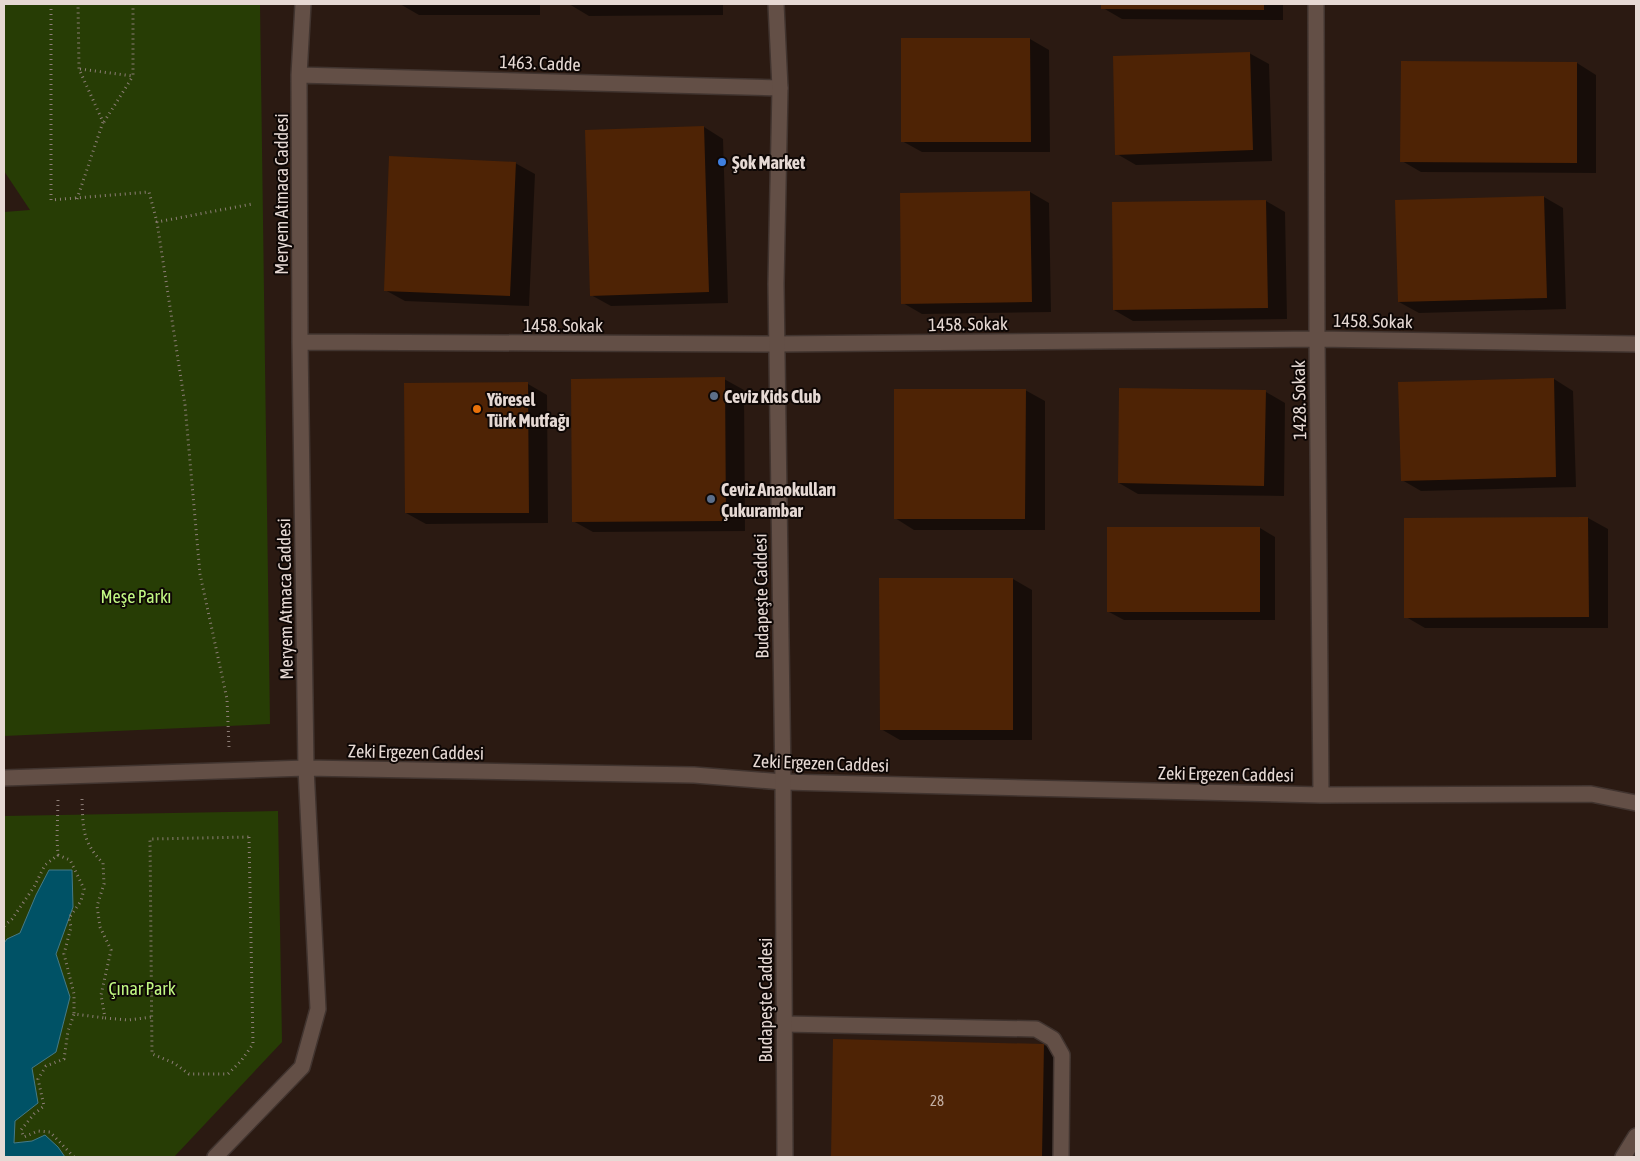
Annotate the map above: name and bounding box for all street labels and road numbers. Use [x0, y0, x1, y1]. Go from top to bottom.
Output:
street label: 1463. Cadde [499, 51, 581, 75]
street label: Meryem Atmaca Caddesi [271, 113, 292, 275]
street label: 1458. Sokak [1333, 310, 1413, 332]
street label: 1458. Sokak [928, 313, 1008, 335]
street label: 1458. Sokak [523, 315, 603, 336]
street label: 1428. Sokak [1288, 360, 1310, 440]
street label: Meryem Atmaca Caddesi [273, 518, 297, 680]
street label: Budapeşte Caddesi [749, 533, 773, 659]
street label: Zeki Ergezen Caddesi [348, 740, 484, 764]
street label: Zeki Ergezen Caddesi [753, 750, 889, 776]
street label: Zeki Ergezen Caddesi [1158, 762, 1294, 786]
street label: Budapeşte Caddesi [755, 937, 776, 1063]

